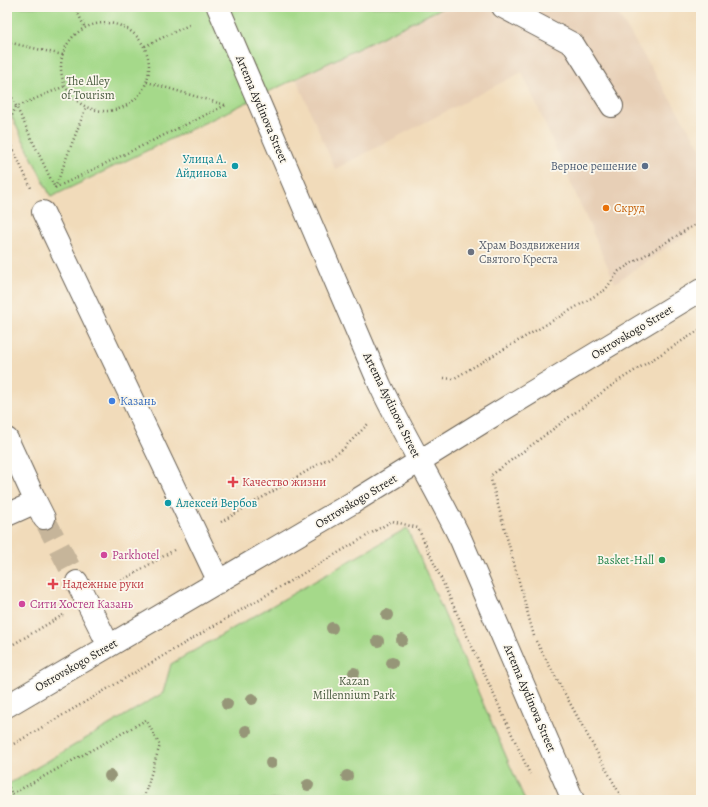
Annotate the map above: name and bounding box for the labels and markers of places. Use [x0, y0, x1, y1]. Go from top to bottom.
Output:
place label: Улица А. Айдинова [175, 151, 227, 181]
place label: Верное решение [551, 158, 637, 174]
marker: Улица А. Айдинова [230, 161, 240, 171]
marker: Верное решение [640, 161, 650, 171]
place label: Скруд [614, 200, 645, 216]
marker: Скруд [601, 203, 611, 213]
place label: Храм Воздвижения Святого Креста [479, 237, 580, 267]
marker: Храм Воздвижения Святого Креста [466, 247, 476, 257]
place label: Казань [120, 393, 157, 409]
marker: Казань [107, 396, 117, 406]
place label: Качество жизни [242, 474, 326, 490]
marker: Качество жизни [227, 476, 239, 488]
place label: Алексей Вербов [175, 495, 258, 511]
marker: Алексей Вербов [163, 498, 173, 508]
place label: Parkhotel [112, 547, 159, 563]
marker: Parkhotel [99, 550, 109, 560]
place label: Basket-Hall [597, 552, 654, 568]
marker: Basket-Hall [657, 555, 667, 565]
place label: Надежные руки [62, 576, 144, 592]
marker: Надежные руки [47, 578, 59, 590]
place label: Сити Хостел Казань [30, 596, 134, 612]
marker: Сити Хостел Казань [17, 599, 27, 609]

